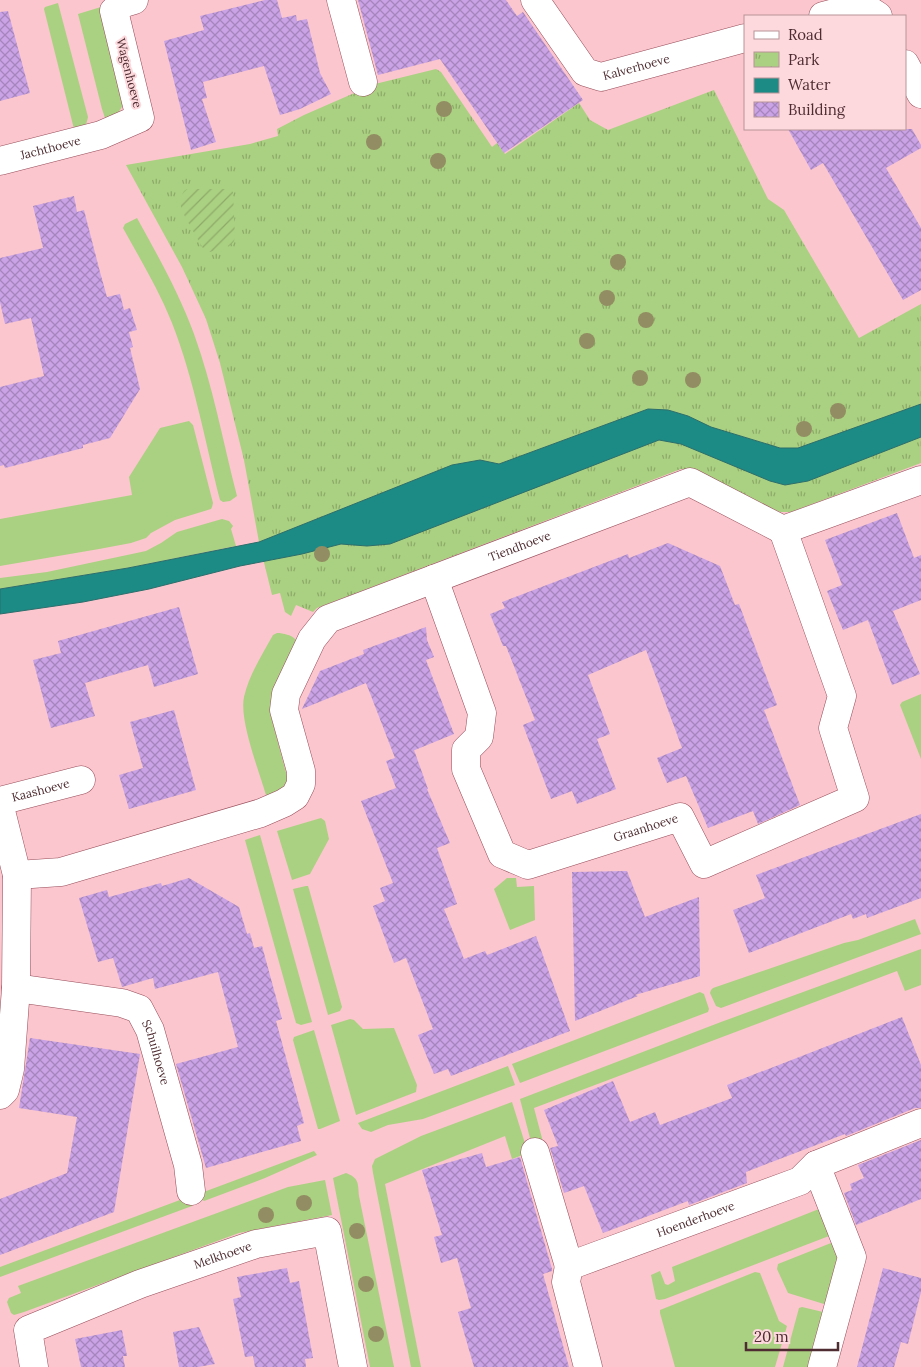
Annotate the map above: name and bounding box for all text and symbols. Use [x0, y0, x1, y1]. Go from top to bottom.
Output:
legend [744, 15, 906, 130]
text: Road [788, 25, 823, 44]
street label: Wagenhoeve [114, 37, 145, 110]
text: Park [788, 50, 819, 69]
street label: Kalverhoeve [601, 51, 672, 83]
text: Water [788, 75, 831, 94]
text: Building [788, 100, 846, 119]
street label: Jachthoeve [17, 132, 83, 163]
street label: Tiendhoeve [486, 527, 553, 565]
street label: Kaashoeve [10, 775, 72, 805]
street label: Graanhoeve [611, 810, 680, 845]
street label: Schuilhoeve [139, 1017, 173, 1087]
street label: Hoenderhoeve [654, 1198, 737, 1240]
street label: Melkhoeve [192, 1238, 254, 1272]
scale bar [746, 1320, 838, 1352]
text: 20 m [754, 1327, 789, 1346]

